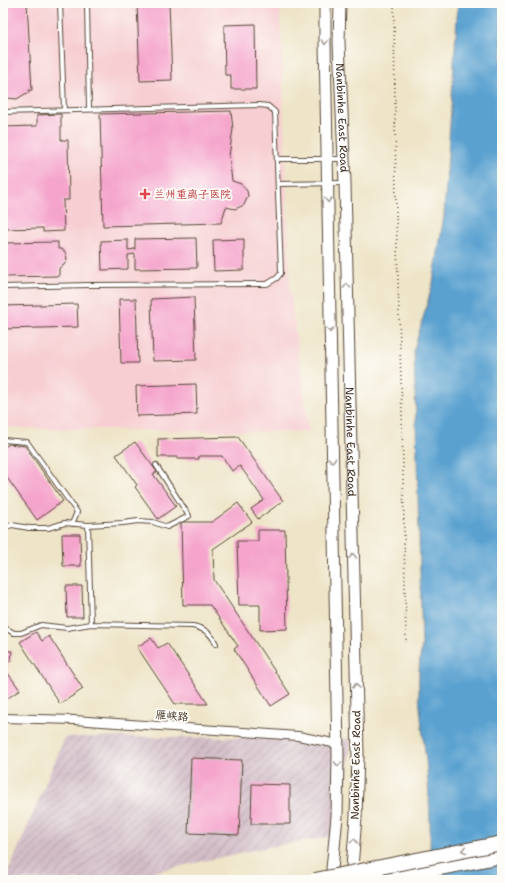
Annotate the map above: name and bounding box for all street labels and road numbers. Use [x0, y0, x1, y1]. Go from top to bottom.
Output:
street label: Nanbinhe East Road [332, 63, 352, 173]
street label: Nanbinhe East Road [342, 387, 360, 497]
street label: 雁峡路 [155, 707, 189, 725]
street label: Nanbinhe East Road [348, 710, 364, 820]

